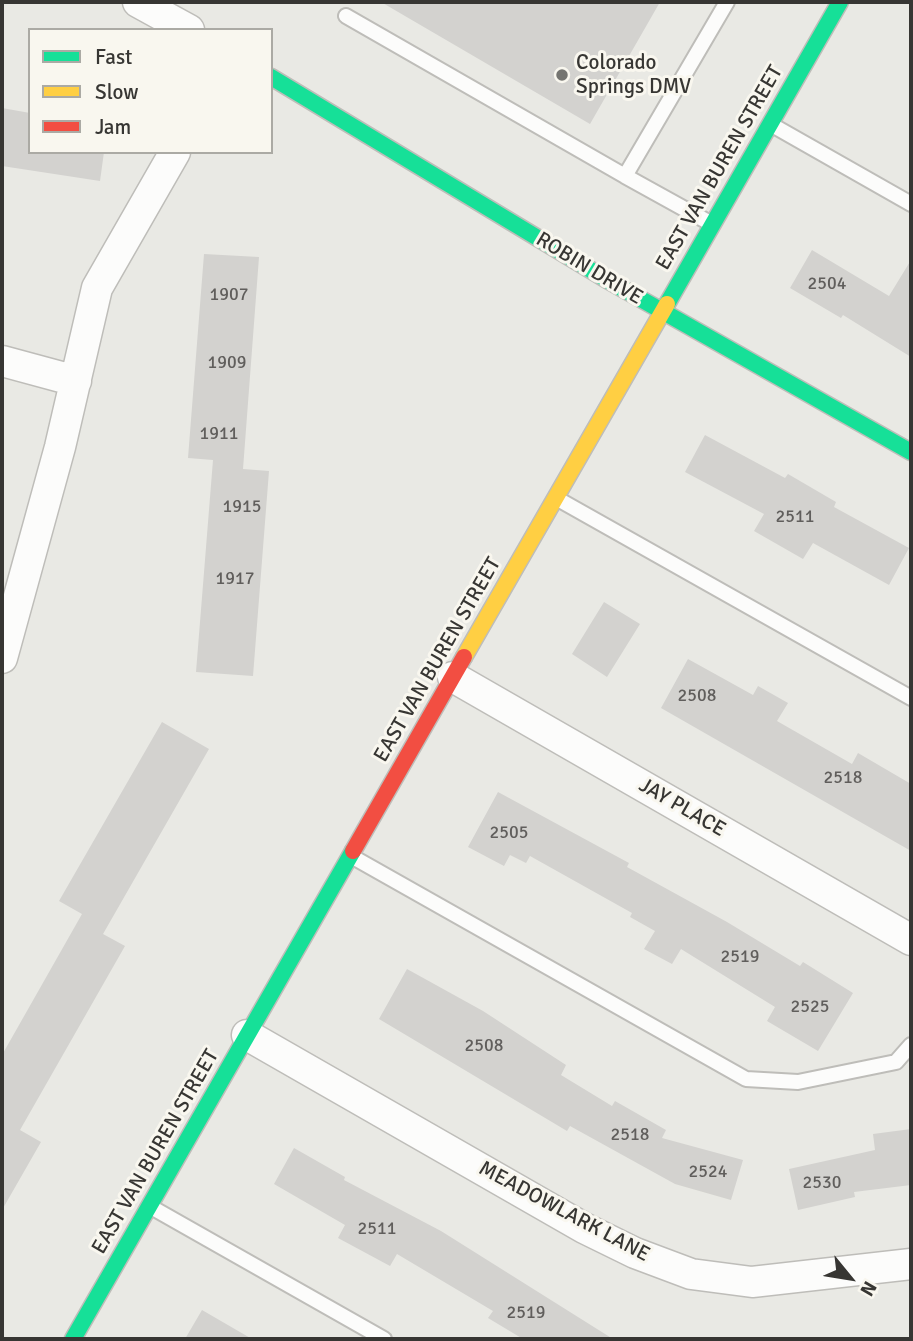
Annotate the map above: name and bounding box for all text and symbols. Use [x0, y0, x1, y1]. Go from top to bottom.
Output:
legend [28, 28, 273, 154]
text: Fast [95, 44, 132, 70]
place label: Colorado Springs DMV [576, 50, 691, 100]
street label: EAST VAN BUREN STREET [651, 61, 789, 275]
marker: Colorado Springs DMV [554, 67, 570, 83]
text: Slow [95, 79, 139, 105]
text: Jam [95, 114, 131, 140]
street label: ROBIN DRIVE [531, 227, 647, 311]
house number: 2504 [808, 273, 846, 295]
house number: 1907 [210, 284, 248, 306]
house number: 1909 [208, 352, 246, 374]
house number: 1911 [200, 423, 238, 445]
house number: 1915 [223, 496, 261, 518]
house number: 2511 [776, 506, 814, 528]
street label: EAST VAN BUREN STREET [369, 553, 507, 767]
house number: 1917 [216, 568, 254, 590]
house number: 2508 [678, 685, 716, 707]
house number: 2518 [824, 767, 862, 789]
street label: JAY PLACE [634, 773, 730, 843]
house number: 2505 [490, 822, 528, 844]
house number: 2519 [721, 946, 759, 968]
house number: 2525 [791, 996, 829, 1018]
house number: 2508 [465, 1035, 503, 1057]
street label: EAST VAN BUREN STREET [87, 1045, 225, 1259]
house number: 2518 [611, 1124, 649, 1146]
street label: MEADOWLARK LANE [474, 1156, 654, 1268]
house number: 2524 [689, 1161, 727, 1183]
house number: 2530 [803, 1172, 841, 1194]
house number: 2511 [358, 1218, 396, 1240]
north arrow [815, 1243, 885, 1313]
text: N [854, 1277, 882, 1300]
house number: 2519 [507, 1302, 545, 1324]

